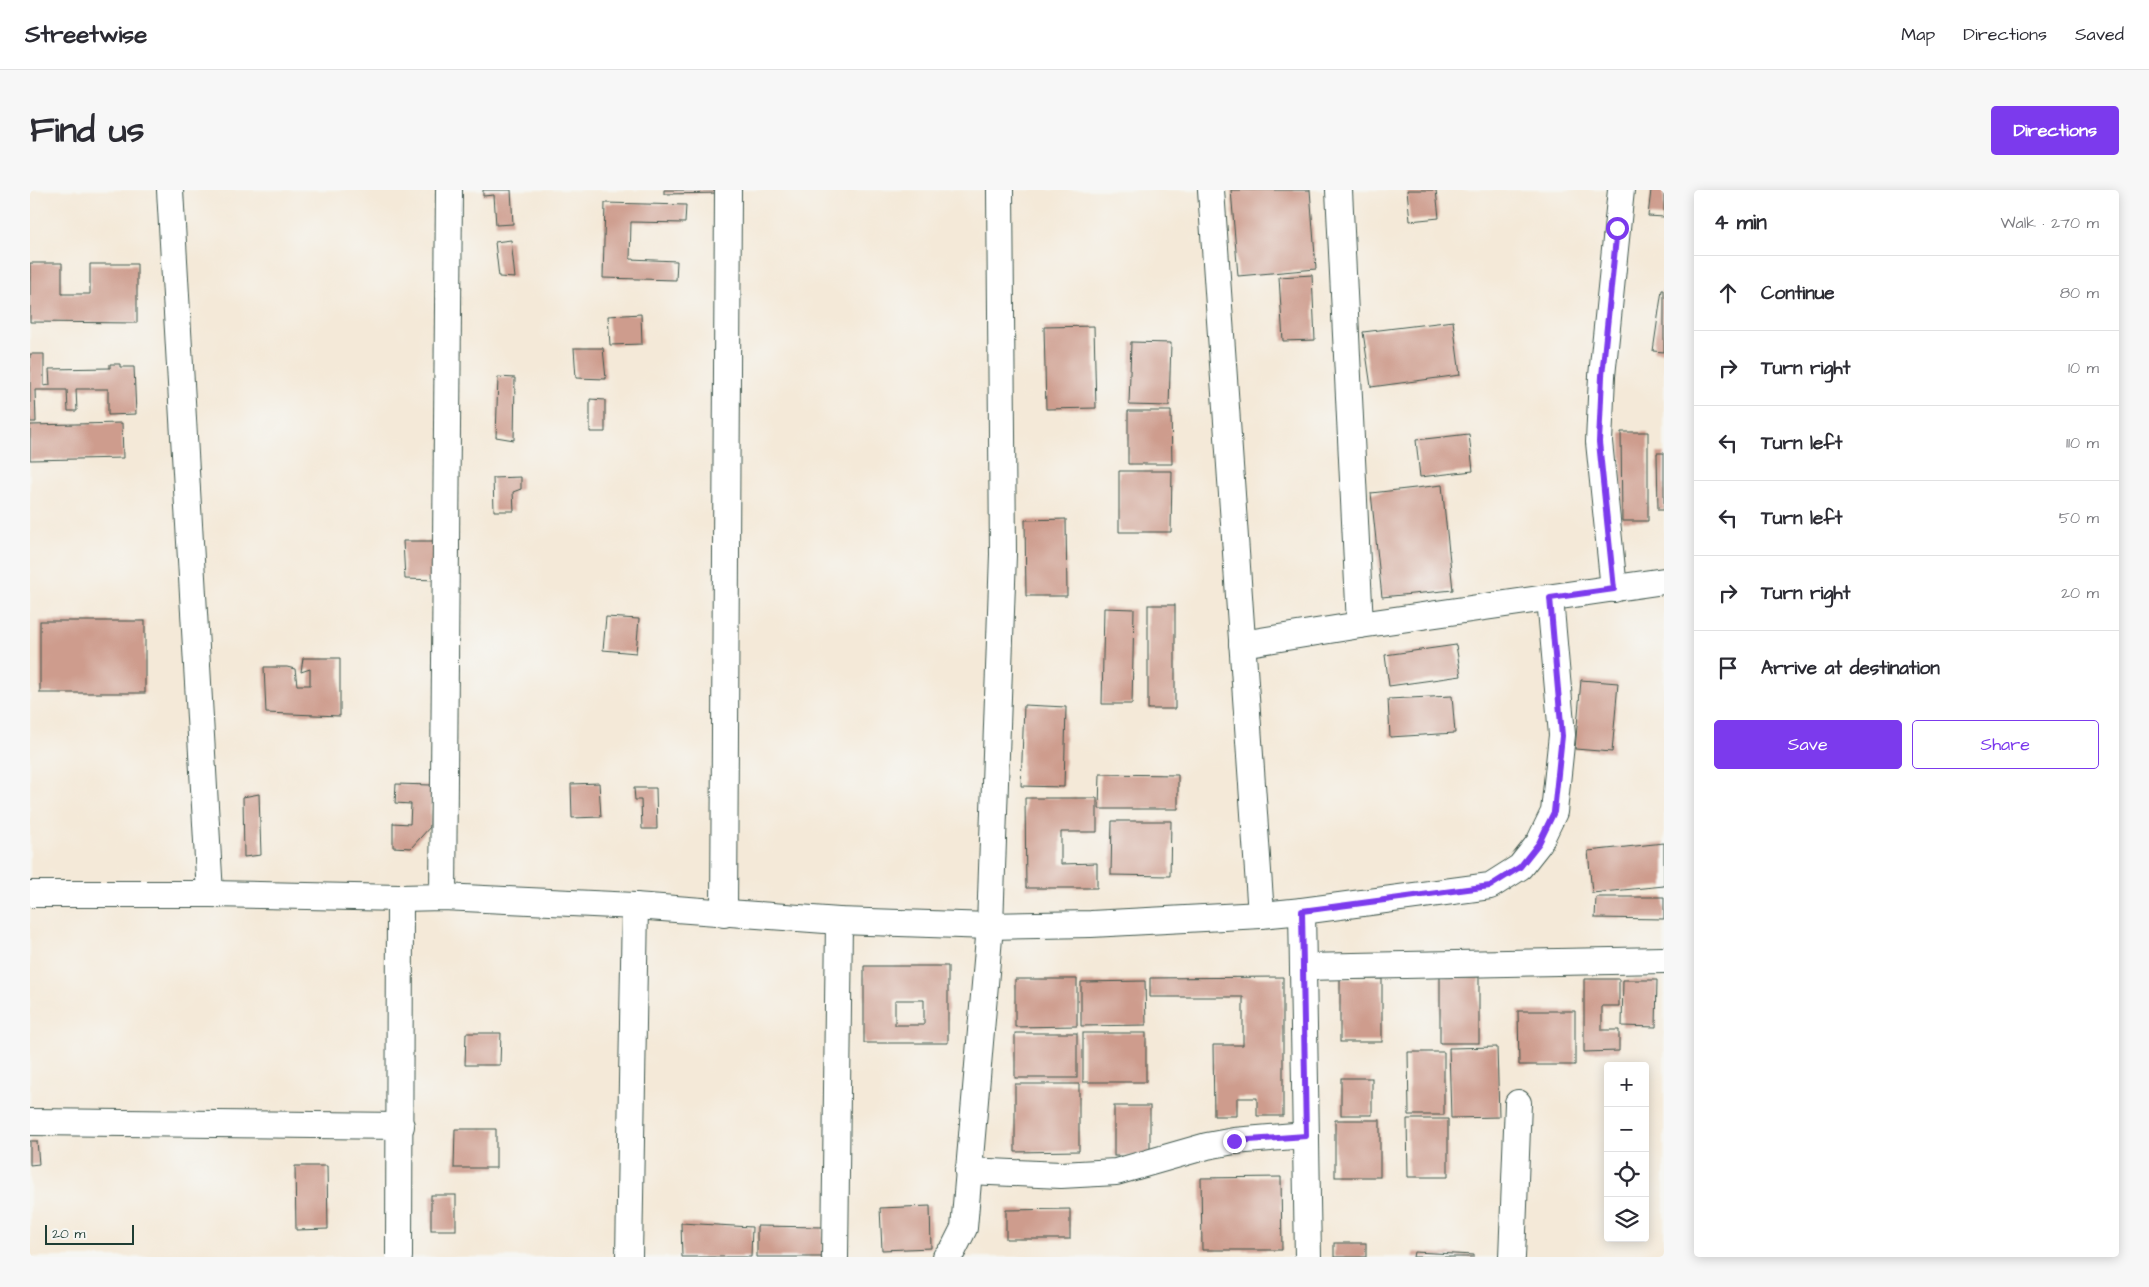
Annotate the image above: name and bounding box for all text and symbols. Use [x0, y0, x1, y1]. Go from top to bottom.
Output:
text: Streetwise [25, 18, 147, 52]
text: Map [1901, 22, 1935, 47]
text: Directions [1963, 22, 2047, 47]
text: Saved [2075, 22, 2124, 47]
text: Find us [30, 106, 144, 155]
button: Directions [1991, 106, 2119, 155]
text: 4 min [1714, 208, 1767, 237]
text: Walk · 270 m [2000, 212, 2099, 234]
route start [1606, 217, 1629, 240]
icon: ahead [1714, 279, 1742, 307]
text: Continue [1761, 280, 1835, 307]
text: 80 m [2060, 282, 2099, 304]
icon: right [1714, 354, 1742, 382]
text: Turn right [1761, 355, 1850, 382]
text: 10 m [2068, 357, 2099, 379]
icon: left [1714, 429, 1742, 457]
text: Turn left [1761, 430, 1842, 457]
text: 110 m [2066, 432, 2099, 454]
icon: left [1714, 504, 1742, 532]
text: Turn left [1761, 505, 1842, 532]
text: 50 m [2059, 507, 2099, 529]
icon: right [1714, 579, 1742, 607]
text: Turn right [1761, 580, 1850, 607]
text: 20 m [2061, 582, 2099, 604]
icon: arrive [1714, 654, 1742, 682]
text: Arrive at destination [1761, 655, 1940, 682]
button: Save [1714, 720, 1902, 769]
button: Share [1912, 720, 2099, 769]
map controls [1604, 1062, 1649, 1242]
button: + [1604, 1062, 1649, 1107]
button: − [1604, 1107, 1649, 1152]
route end [1223, 1130, 1246, 1153]
button: locate [1604, 1152, 1649, 1197]
button: layers [1604, 1197, 1649, 1242]
scale bar [45, 1222, 134, 1245]
text: 20 m [52, 1224, 85, 1244]

